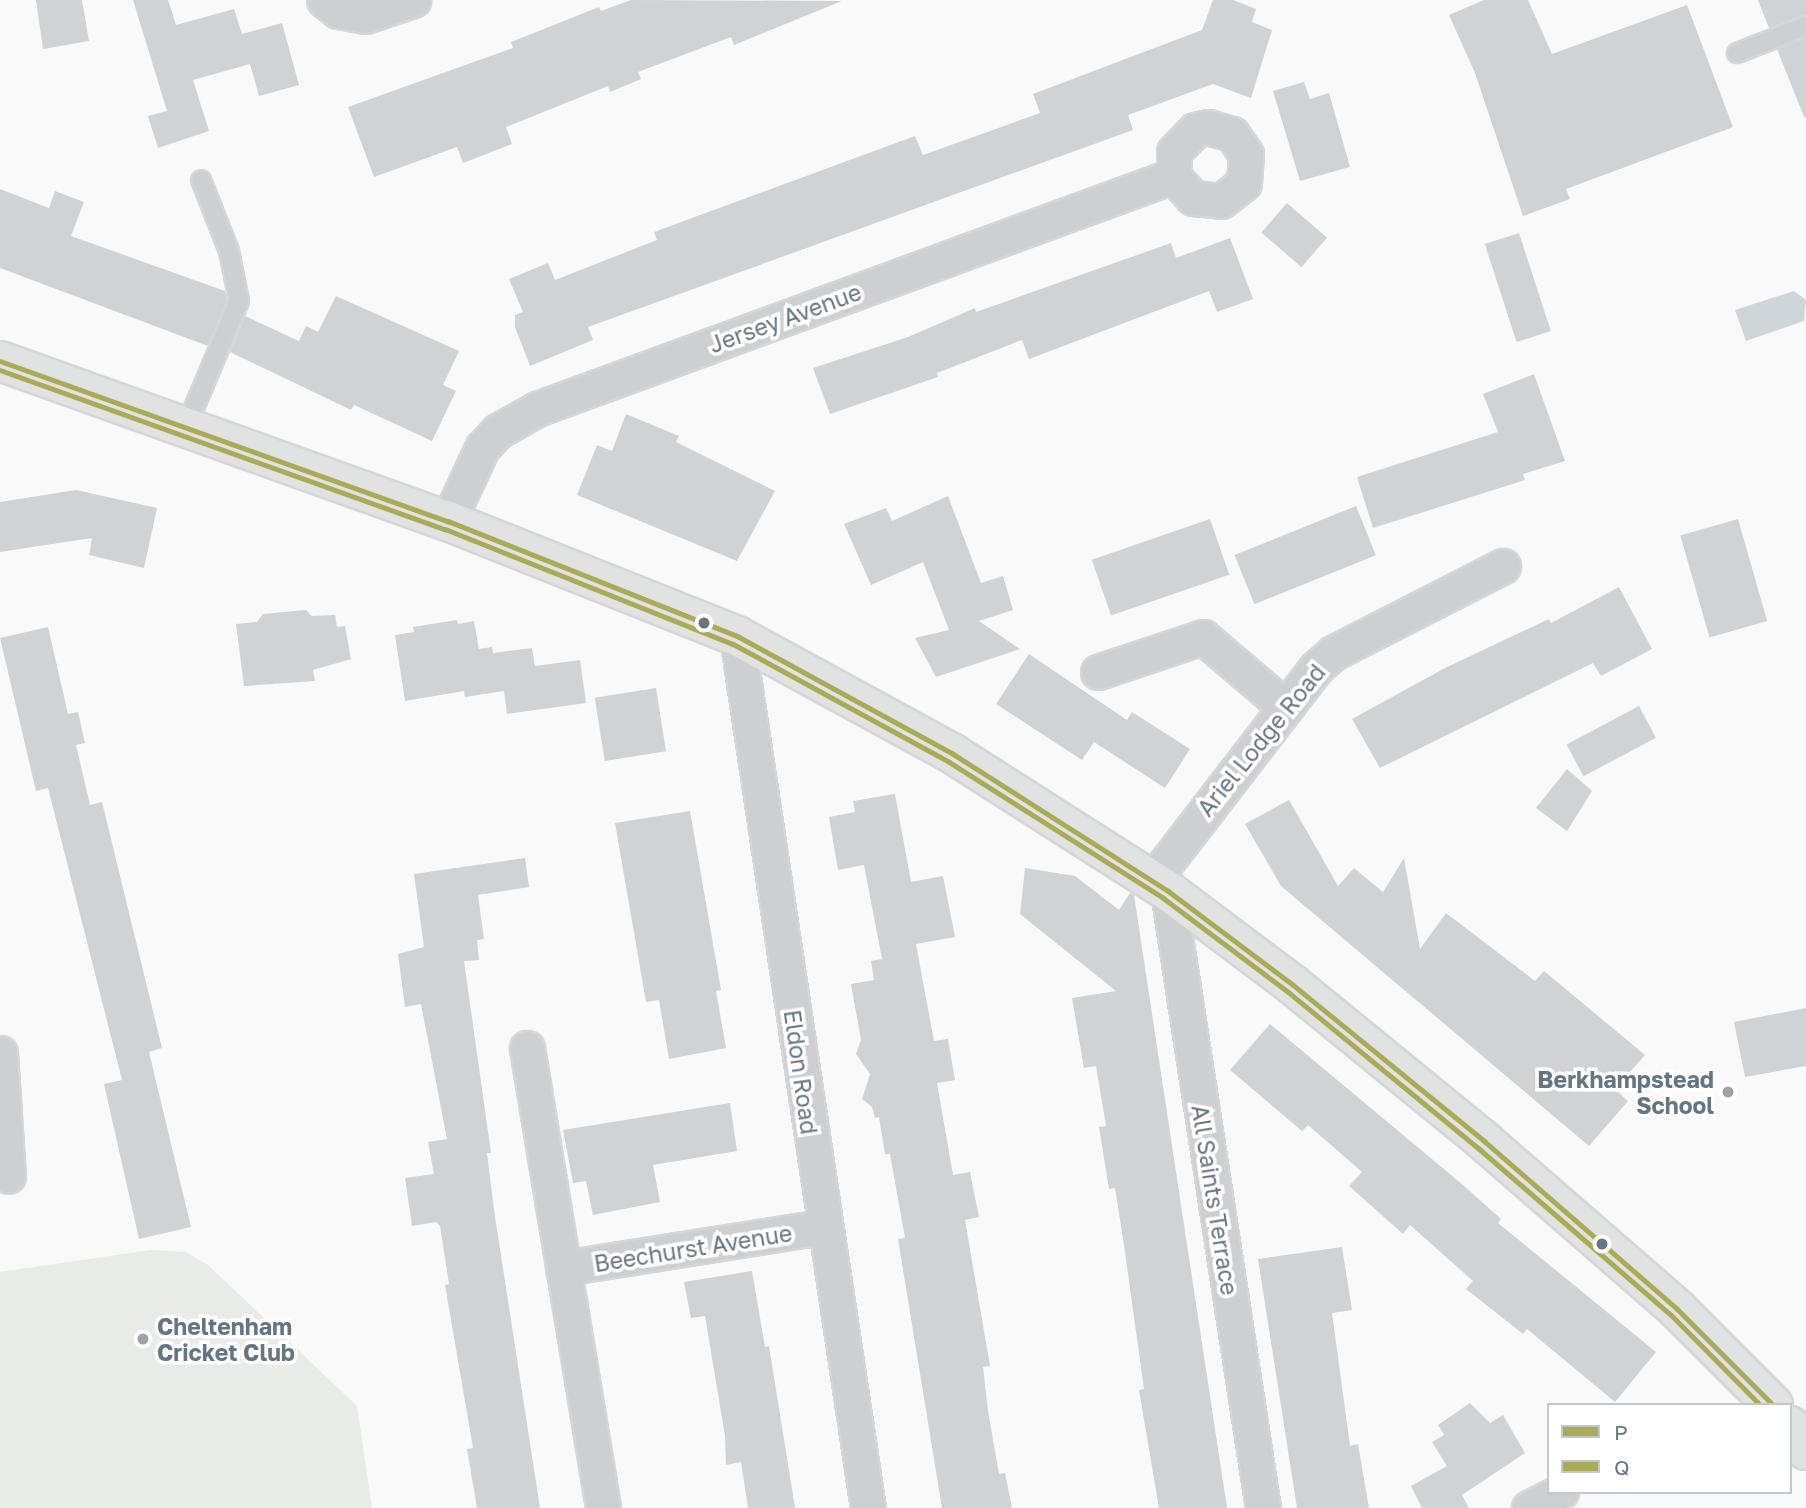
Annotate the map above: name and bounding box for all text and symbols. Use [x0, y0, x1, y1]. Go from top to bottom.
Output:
street label: Jersey Avenue [705, 278, 865, 358]
unlabelled marker [697, 616, 711, 630]
street label: Ariel Lodge Road [1191, 658, 1331, 822]
street label: Eldon Road [779, 1008, 823, 1136]
place label: Berkhampstead School [1537, 1065, 1714, 1119]
marker: Berkhampstead School [1720, 1084, 1736, 1100]
street label: All Saints Terrace [1186, 1103, 1244, 1297]
street label: Beechurst Avenue [592, 1219, 794, 1277]
unlabelled marker [1595, 1237, 1609, 1251]
place label: Cheltenham Cricket Club [157, 1312, 295, 1366]
marker: Cheltenham Cricket Club [135, 1331, 151, 1347]
legend [1547, 1403, 1792, 1494]
text: P [1614, 1419, 1628, 1445]
text: Q [1614, 1454, 1630, 1480]

